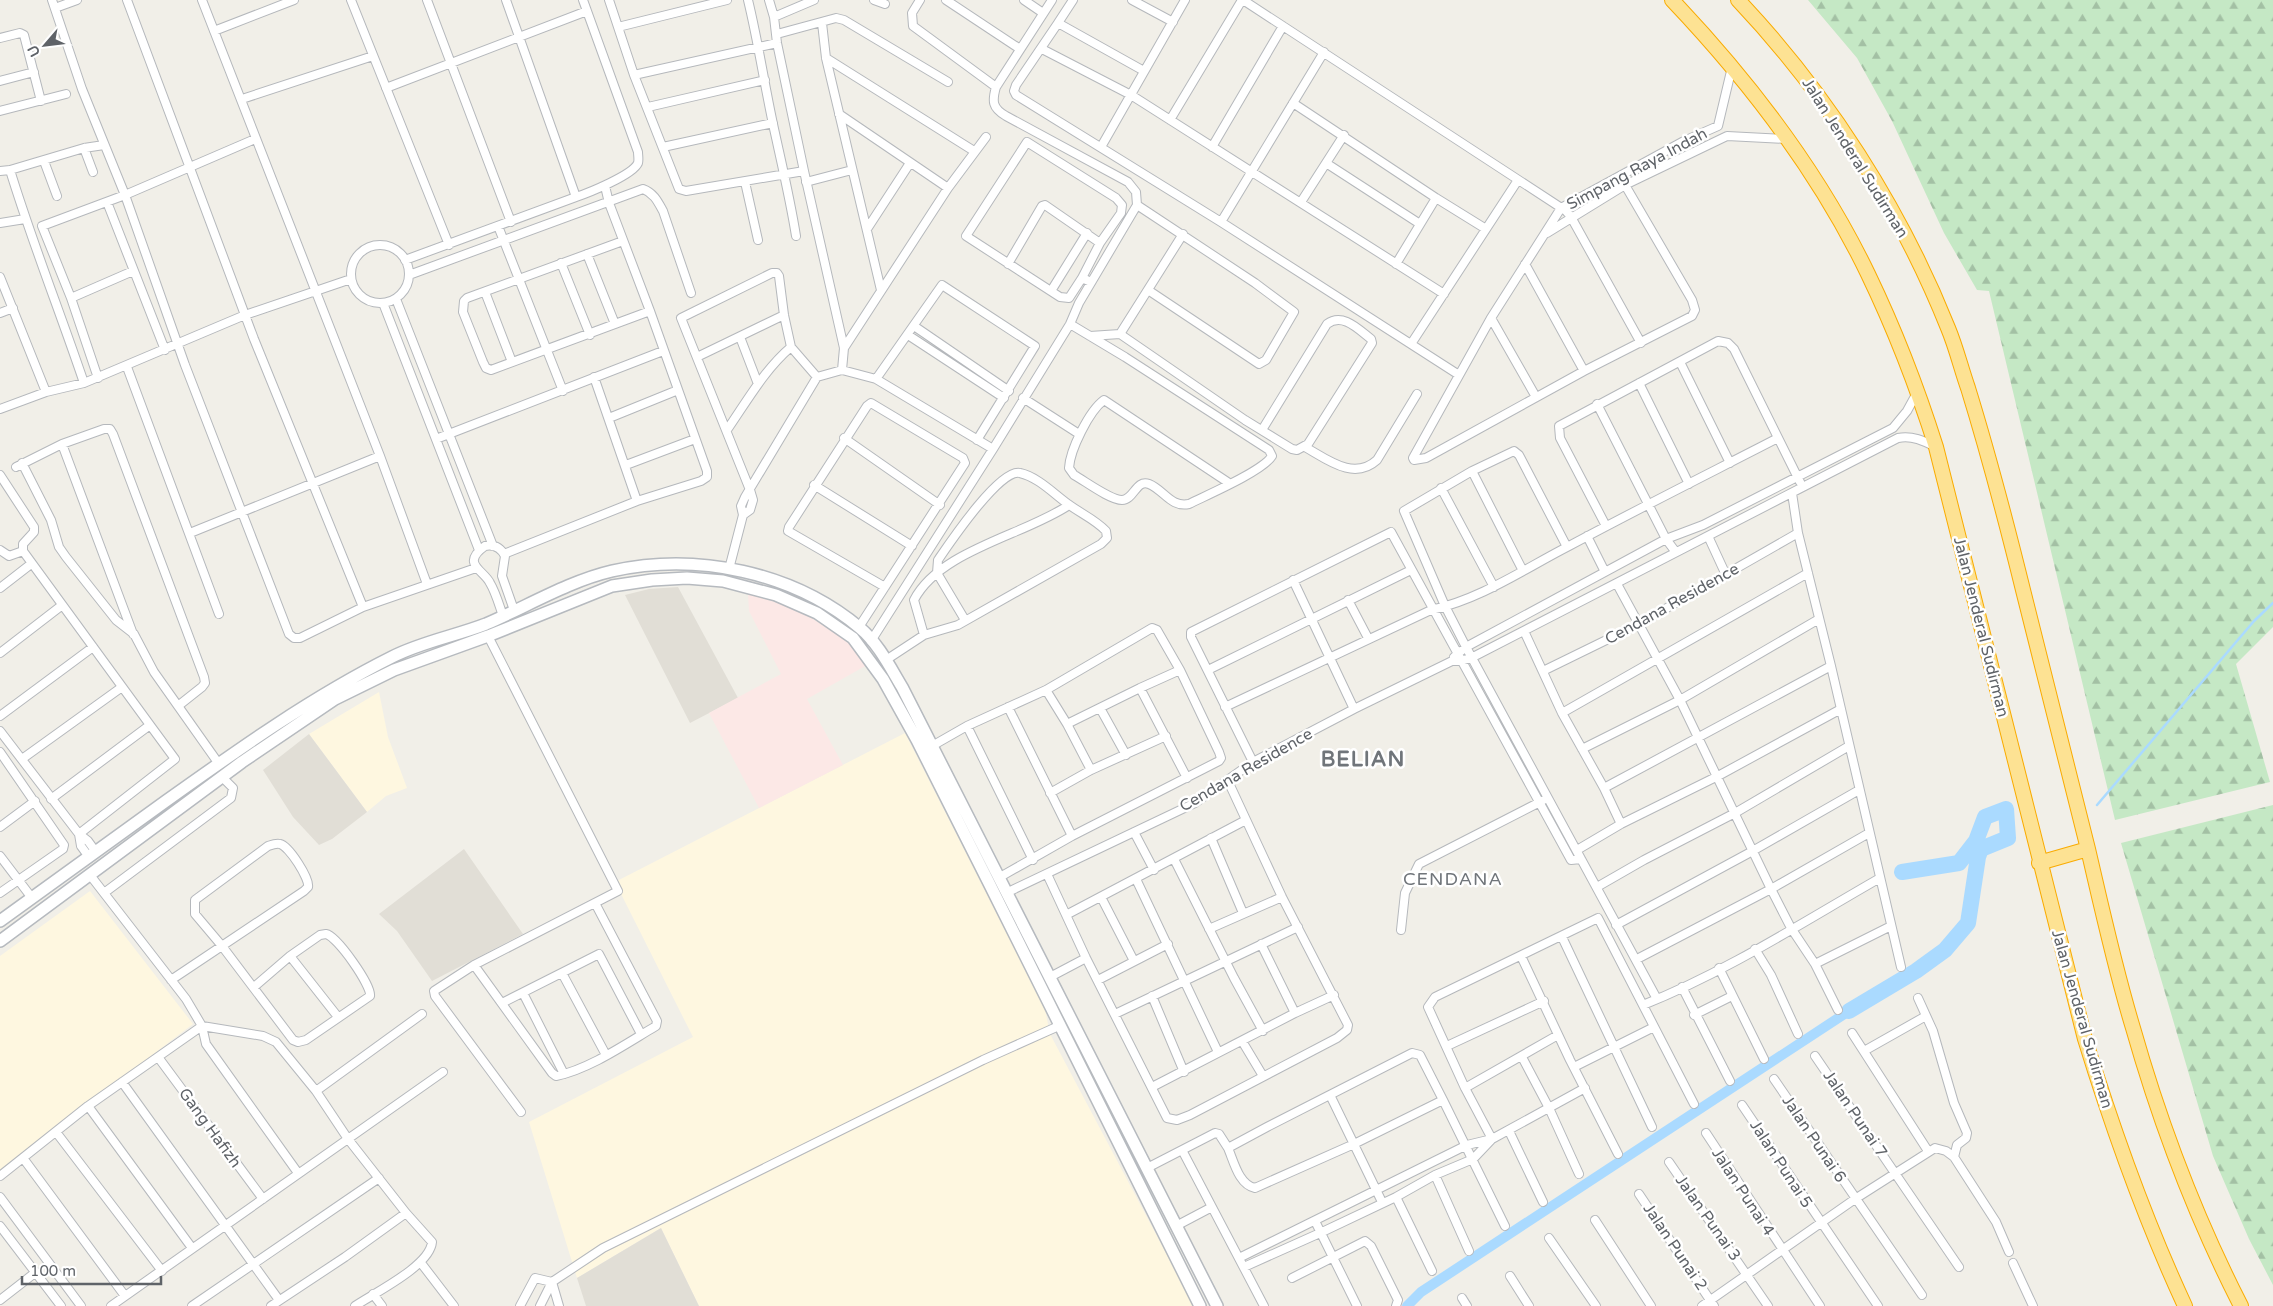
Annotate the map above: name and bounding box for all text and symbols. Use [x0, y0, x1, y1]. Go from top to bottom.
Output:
north arrow [20, 20, 70, 70]
text: U [24, 42, 44, 60]
street label: Jalan Jenderal Sudirman [1797, 74, 1913, 242]
street label: Simpang Raya Indah [1563, 123, 1711, 215]
street label: Jalan Jenderal Sudirman [1949, 535, 2013, 719]
street label: Cendana Residence [1601, 559, 1743, 649]
street label: Cendana Residence [1176, 724, 1316, 816]
district label: BELIAN [1321, 747, 1405, 772]
district label: CENDANA [1403, 868, 1503, 890]
street label: Jalan Jenderal Sudirman [2047, 927, 2117, 1111]
street label: Jalan Punai 7 [1819, 1067, 1891, 1161]
street label: Gang Hafizh [174, 1084, 246, 1172]
street label: Jalan Punai 6 [1778, 1092, 1850, 1186]
street label: Jalan Punai 5 [1745, 1116, 1817, 1212]
street label: Jalan Punai 4 [1707, 1144, 1779, 1240]
street label: Jalan Punai 3 [1671, 1171, 1745, 1265]
street label: Jalan Punai 2 [1639, 1200, 1711, 1294]
scale bar [22, 1254, 161, 1286]
text: 100 m [30, 1262, 76, 1280]

